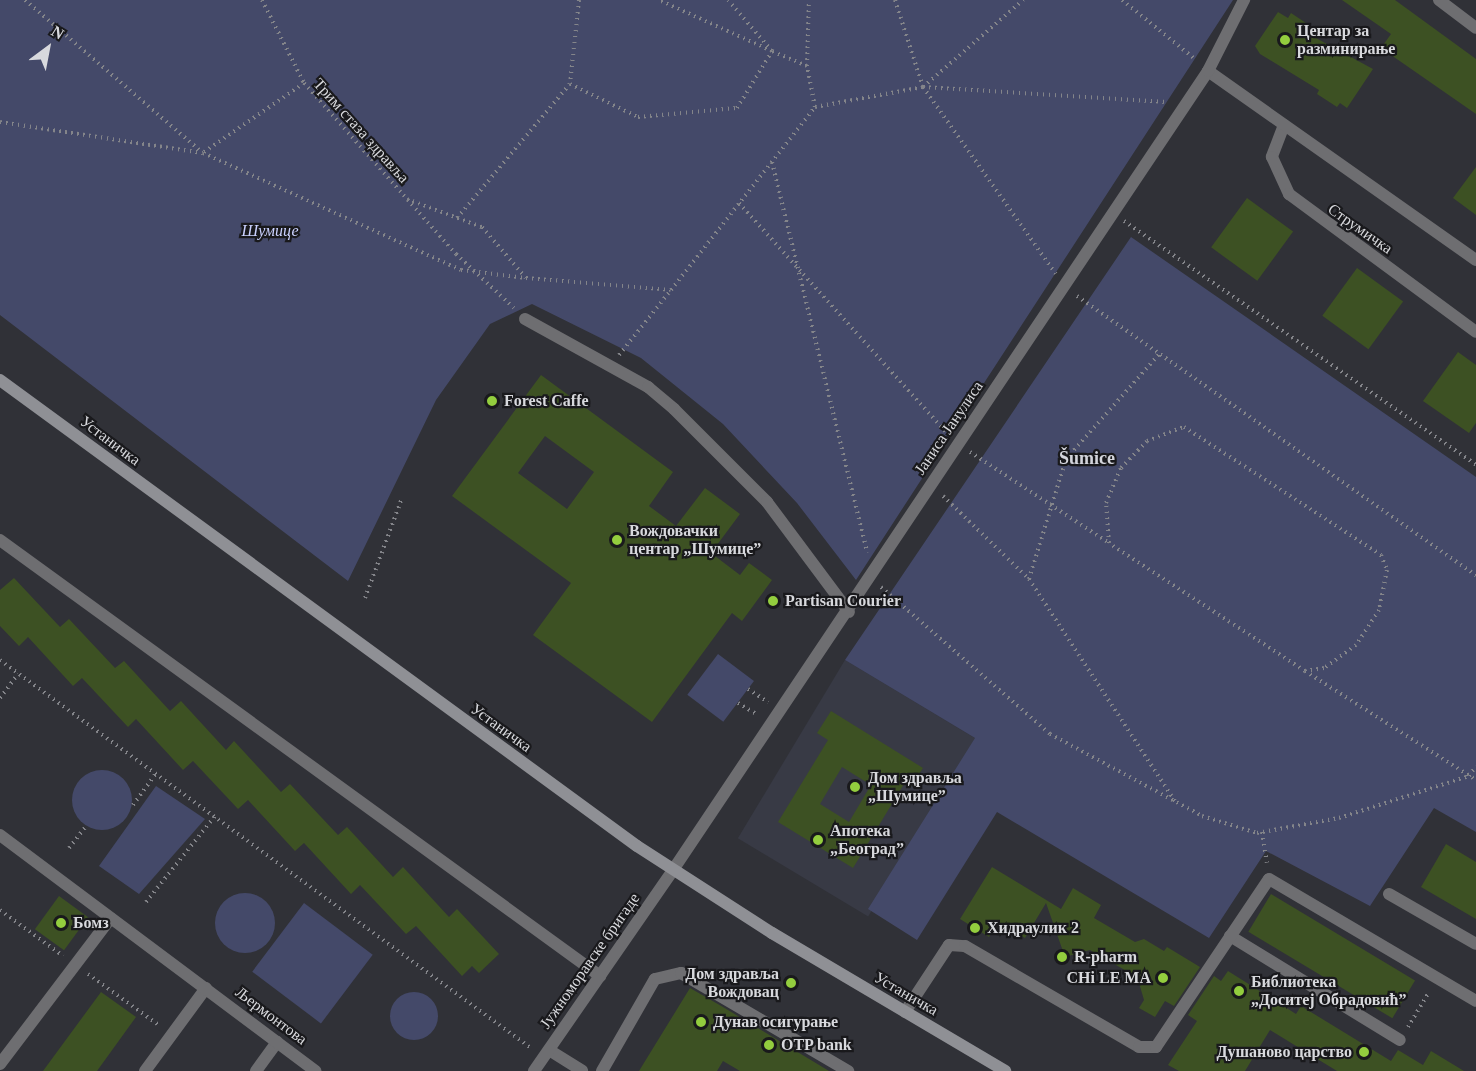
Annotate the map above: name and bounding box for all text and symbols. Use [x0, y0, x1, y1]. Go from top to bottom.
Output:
north arrow [18, 18, 78, 78]
place label: Центар за разминирање [1297, 21, 1395, 59]
text: N [48, 22, 67, 43]
marker: Центар за разминирање [1278, 33, 1292, 47]
street label: Трим стаза здравља [309, 75, 413, 187]
street label: Струмичка [1324, 200, 1396, 258]
park label: Шумице [241, 221, 299, 241]
street label: Јаниса Јанулиса [911, 377, 987, 479]
place label: Forest Caffe [504, 391, 589, 411]
marker: Forest Caffe [485, 394, 499, 408]
street label: Устаничка [76, 412, 144, 470]
district label: Šumice [1059, 447, 1115, 469]
place label: Вождовачки центар „Шумице” [629, 521, 761, 559]
marker: Вождовачки центар „Шумице” [610, 533, 624, 547]
place label: Partisan Courier [785, 591, 901, 611]
marker: Partisan Courier [766, 594, 780, 608]
street label: Устаничка [467, 699, 535, 757]
place label: Дом здравља „Шумице” [868, 768, 962, 806]
marker: Дом здравља „Шумице” [846, 778, 864, 796]
place label: Апотека „Београд” [830, 821, 904, 859]
marker: Апотека „Београд” [811, 833, 825, 847]
street label: Јужноморавске бригаде [536, 889, 644, 1033]
place label: Бомз [73, 913, 109, 933]
marker: Бомз [54, 916, 68, 930]
place label: Хидраулик 2 [987, 918, 1079, 938]
marker: Хидраулик 2 [968, 921, 982, 935]
place label: R-pharm [1074, 947, 1137, 967]
marker: R-pharm [1055, 950, 1069, 964]
place label: Дом здравља Вождовац [685, 964, 779, 1002]
street label: Устаничка [871, 968, 941, 1020]
place label: CHi LE MA [1067, 968, 1151, 988]
marker: CHi LE MA [1156, 971, 1170, 985]
place label: Библиотека „Доситеј Обрадовић” [1251, 972, 1406, 1010]
marker: Дом здравља Вождовац [784, 976, 798, 990]
street label: Љермонтова [231, 983, 311, 1049]
marker: Библиотека „Доситеј Обрадовић” [1232, 984, 1246, 998]
place label: Дунав осигурање [713, 1012, 838, 1032]
marker: Дунав осигурање [694, 1015, 708, 1029]
place label: OTP bank [781, 1035, 853, 1055]
marker: OTP bank [762, 1038, 776, 1052]
place label: Душаново царство [1217, 1042, 1352, 1062]
marker: Душаново царство [1357, 1045, 1371, 1059]

